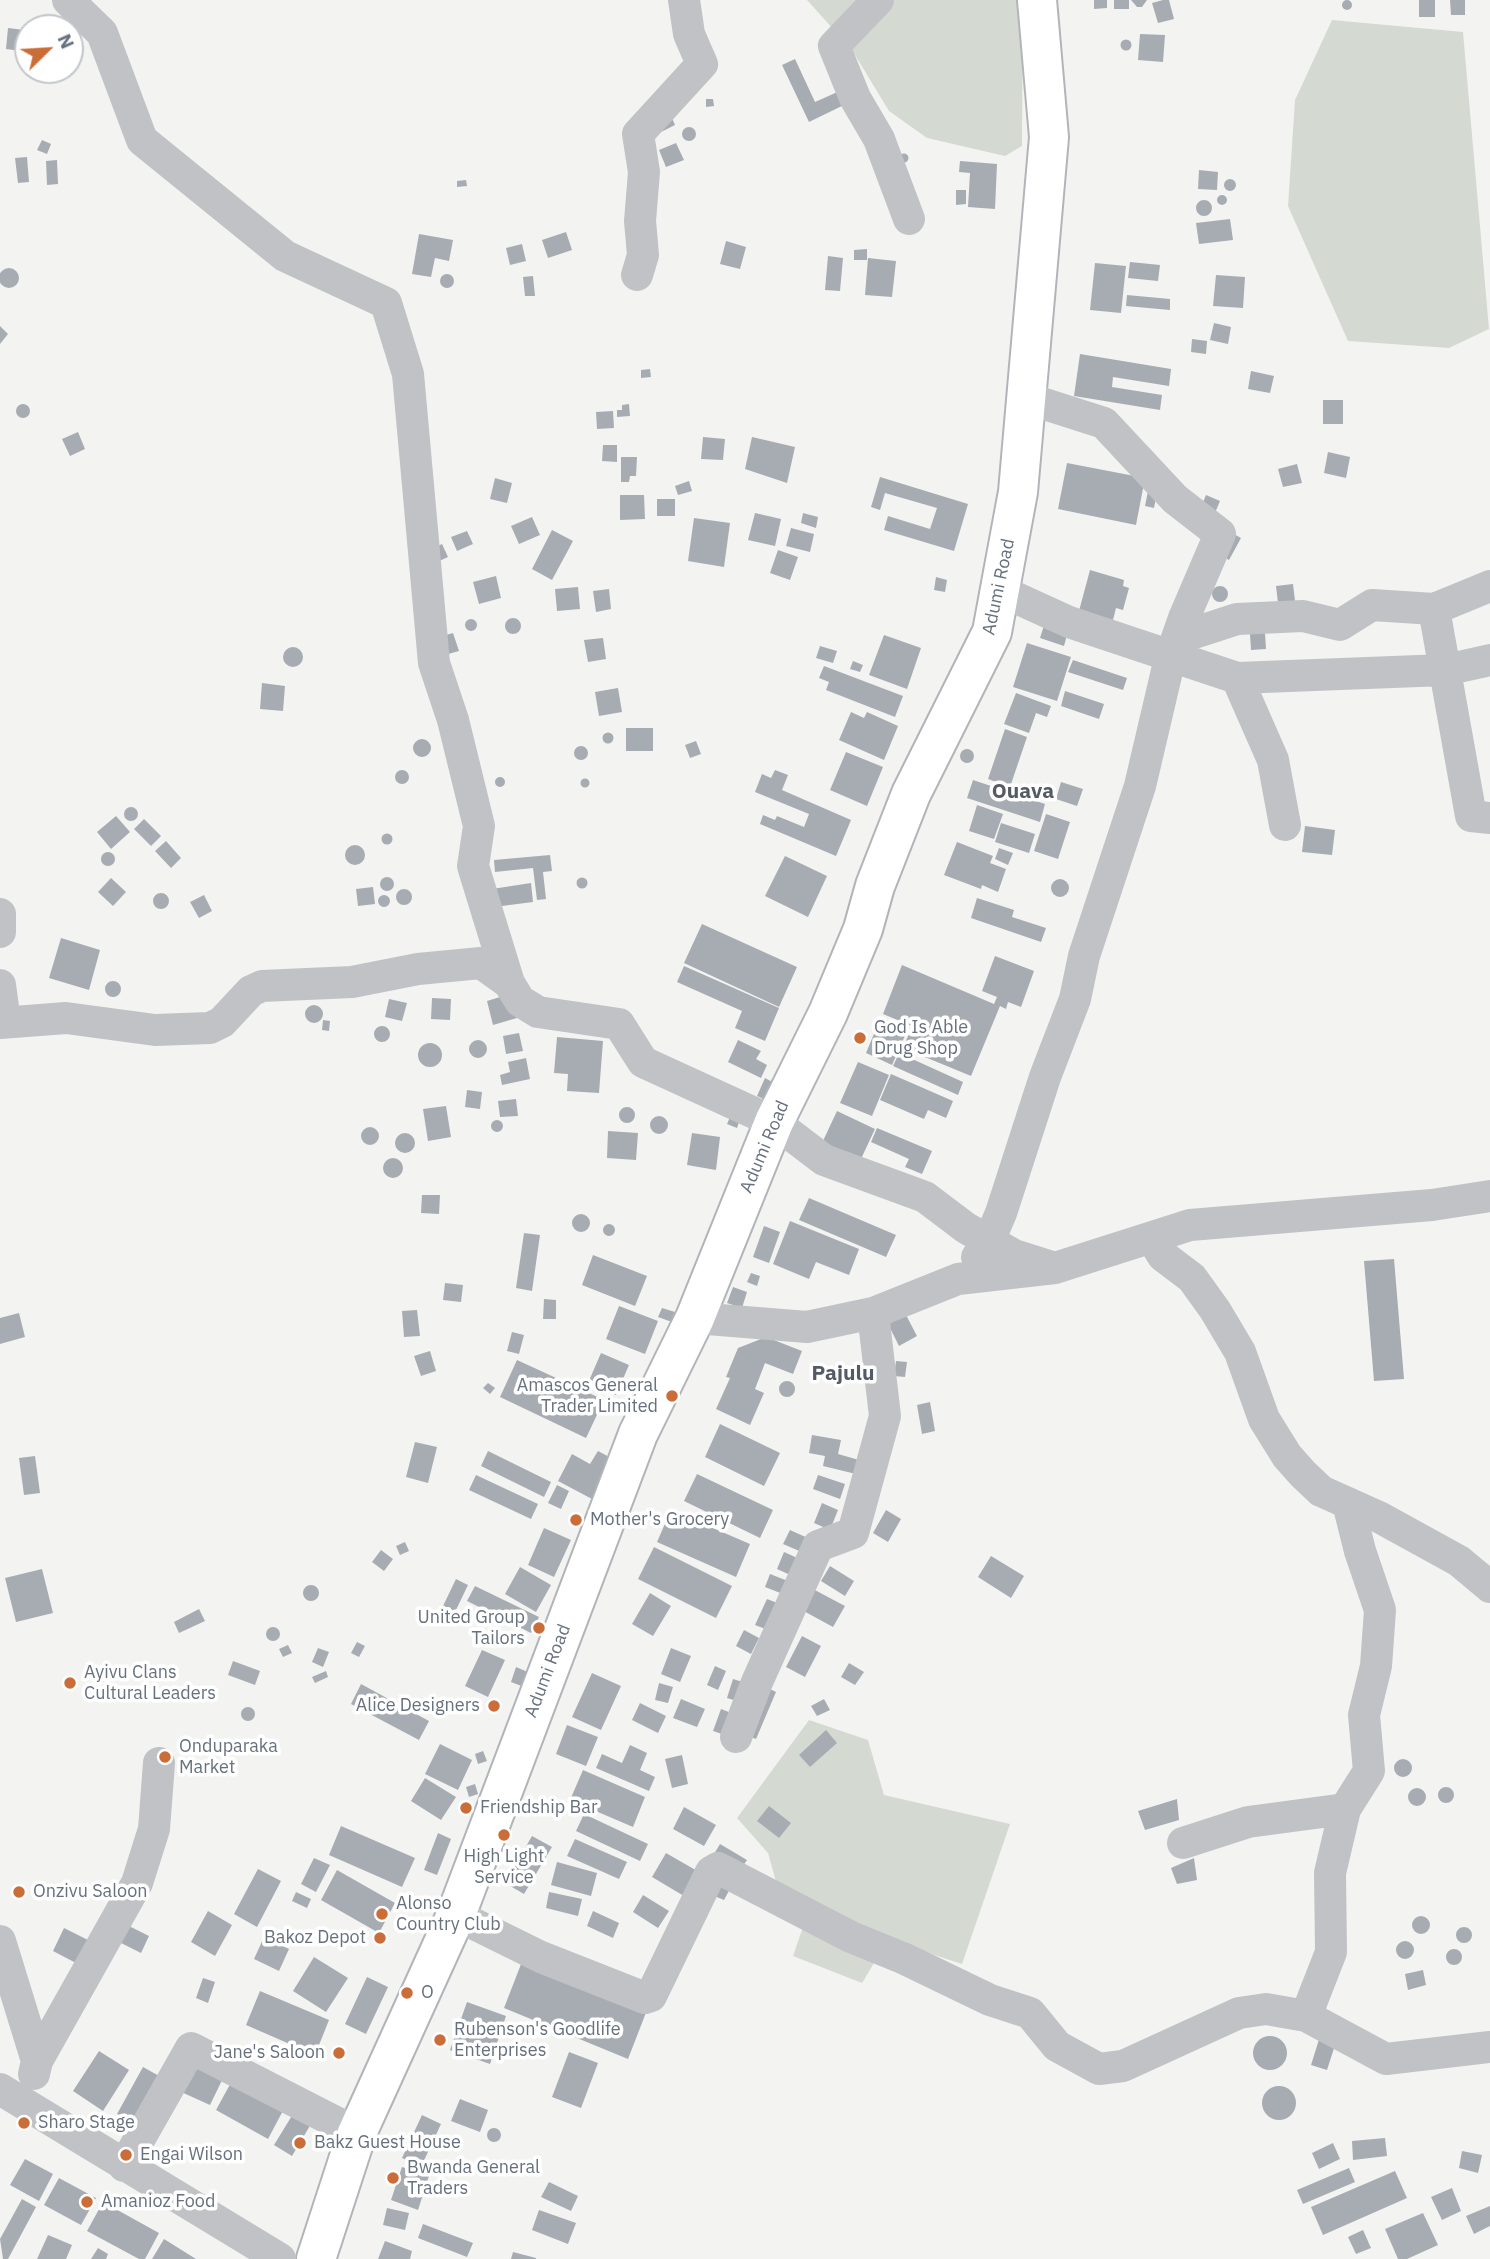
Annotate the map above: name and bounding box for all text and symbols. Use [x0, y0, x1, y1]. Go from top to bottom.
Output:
north arrow [14, 14, 84, 84]
text: N [53, 30, 80, 52]
street label: Adumi Road [978, 537, 1020, 637]
district label: Ouava [992, 779, 1054, 805]
place label: God Is Able Drug Shop [874, 1017, 968, 1060]
marker: God Is Able Drug Shop [852, 1030, 868, 1046]
street label: Adumi Road [736, 1098, 794, 1196]
district label: Pajulu [812, 1361, 874, 1387]
place label: Amascos General Trader Limited [517, 1375, 658, 1418]
marker: Amascos General Trader Limited [664, 1388, 680, 1404]
place label: Mother's Grocery [590, 1509, 729, 1531]
marker: Mother's Grocery [568, 1512, 584, 1528]
place label: United Group Tailors [417, 1607, 525, 1650]
marker: United Group Tailors [531, 1620, 547, 1636]
street label: Adumi Road [520, 1621, 576, 1721]
place label: Ayivu Clans Cultural Leaders [84, 1662, 216, 1704]
marker: Ayivu Clans Cultural Leaders [62, 1675, 78, 1691]
place label: Alice Designers [356, 1695, 480, 1717]
marker: Alice Designers [486, 1698, 502, 1714]
place label: Onduparaka Market [179, 1736, 278, 1778]
marker: Onduparaka Market [157, 1749, 173, 1765]
place label: Friendship Bar [480, 1797, 598, 1819]
marker: Friendship Bar [458, 1800, 474, 1816]
marker: High Light Service [496, 1827, 512, 1843]
place label: High Light Service [464, 1846, 544, 1888]
place label: Onzivu Saloon [33, 1881, 147, 1903]
marker: Onzivu Saloon [11, 1884, 27, 1900]
place label: Alonso Country Club [396, 1893, 501, 1936]
marker: Alonso Country Club [374, 1906, 390, 1922]
place label: Bakoz Depot [264, 1927, 366, 1949]
marker: Bakoz Depot [372, 1930, 388, 1946]
place label: O [421, 1982, 434, 2004]
marker: O [399, 1985, 415, 2001]
place label: Rubenson's Goodlife Enterprises [454, 2019, 621, 2062]
marker: Rubenson's Goodlife Enterprises [432, 2032, 448, 2048]
place label: Jane's Saloon [214, 2042, 325, 2064]
marker: Jane's Saloon [331, 2045, 347, 2061]
place label: Sharo Stage [38, 2112, 135, 2134]
marker: Sharo Stage [16, 2115, 32, 2131]
place label: Bakz Guest House [314, 2132, 461, 2154]
marker: Bakz Guest House [292, 2135, 308, 2151]
place label: Engai Wilson [140, 2144, 243, 2166]
marker: Engai Wilson [118, 2147, 134, 2163]
place label: Bwanda General Traders [407, 2157, 540, 2200]
marker: Bwanda General Traders [385, 2170, 401, 2186]
place label: Amanioz Food [101, 2191, 215, 2213]
marker: Amanioz Food [79, 2194, 95, 2210]

